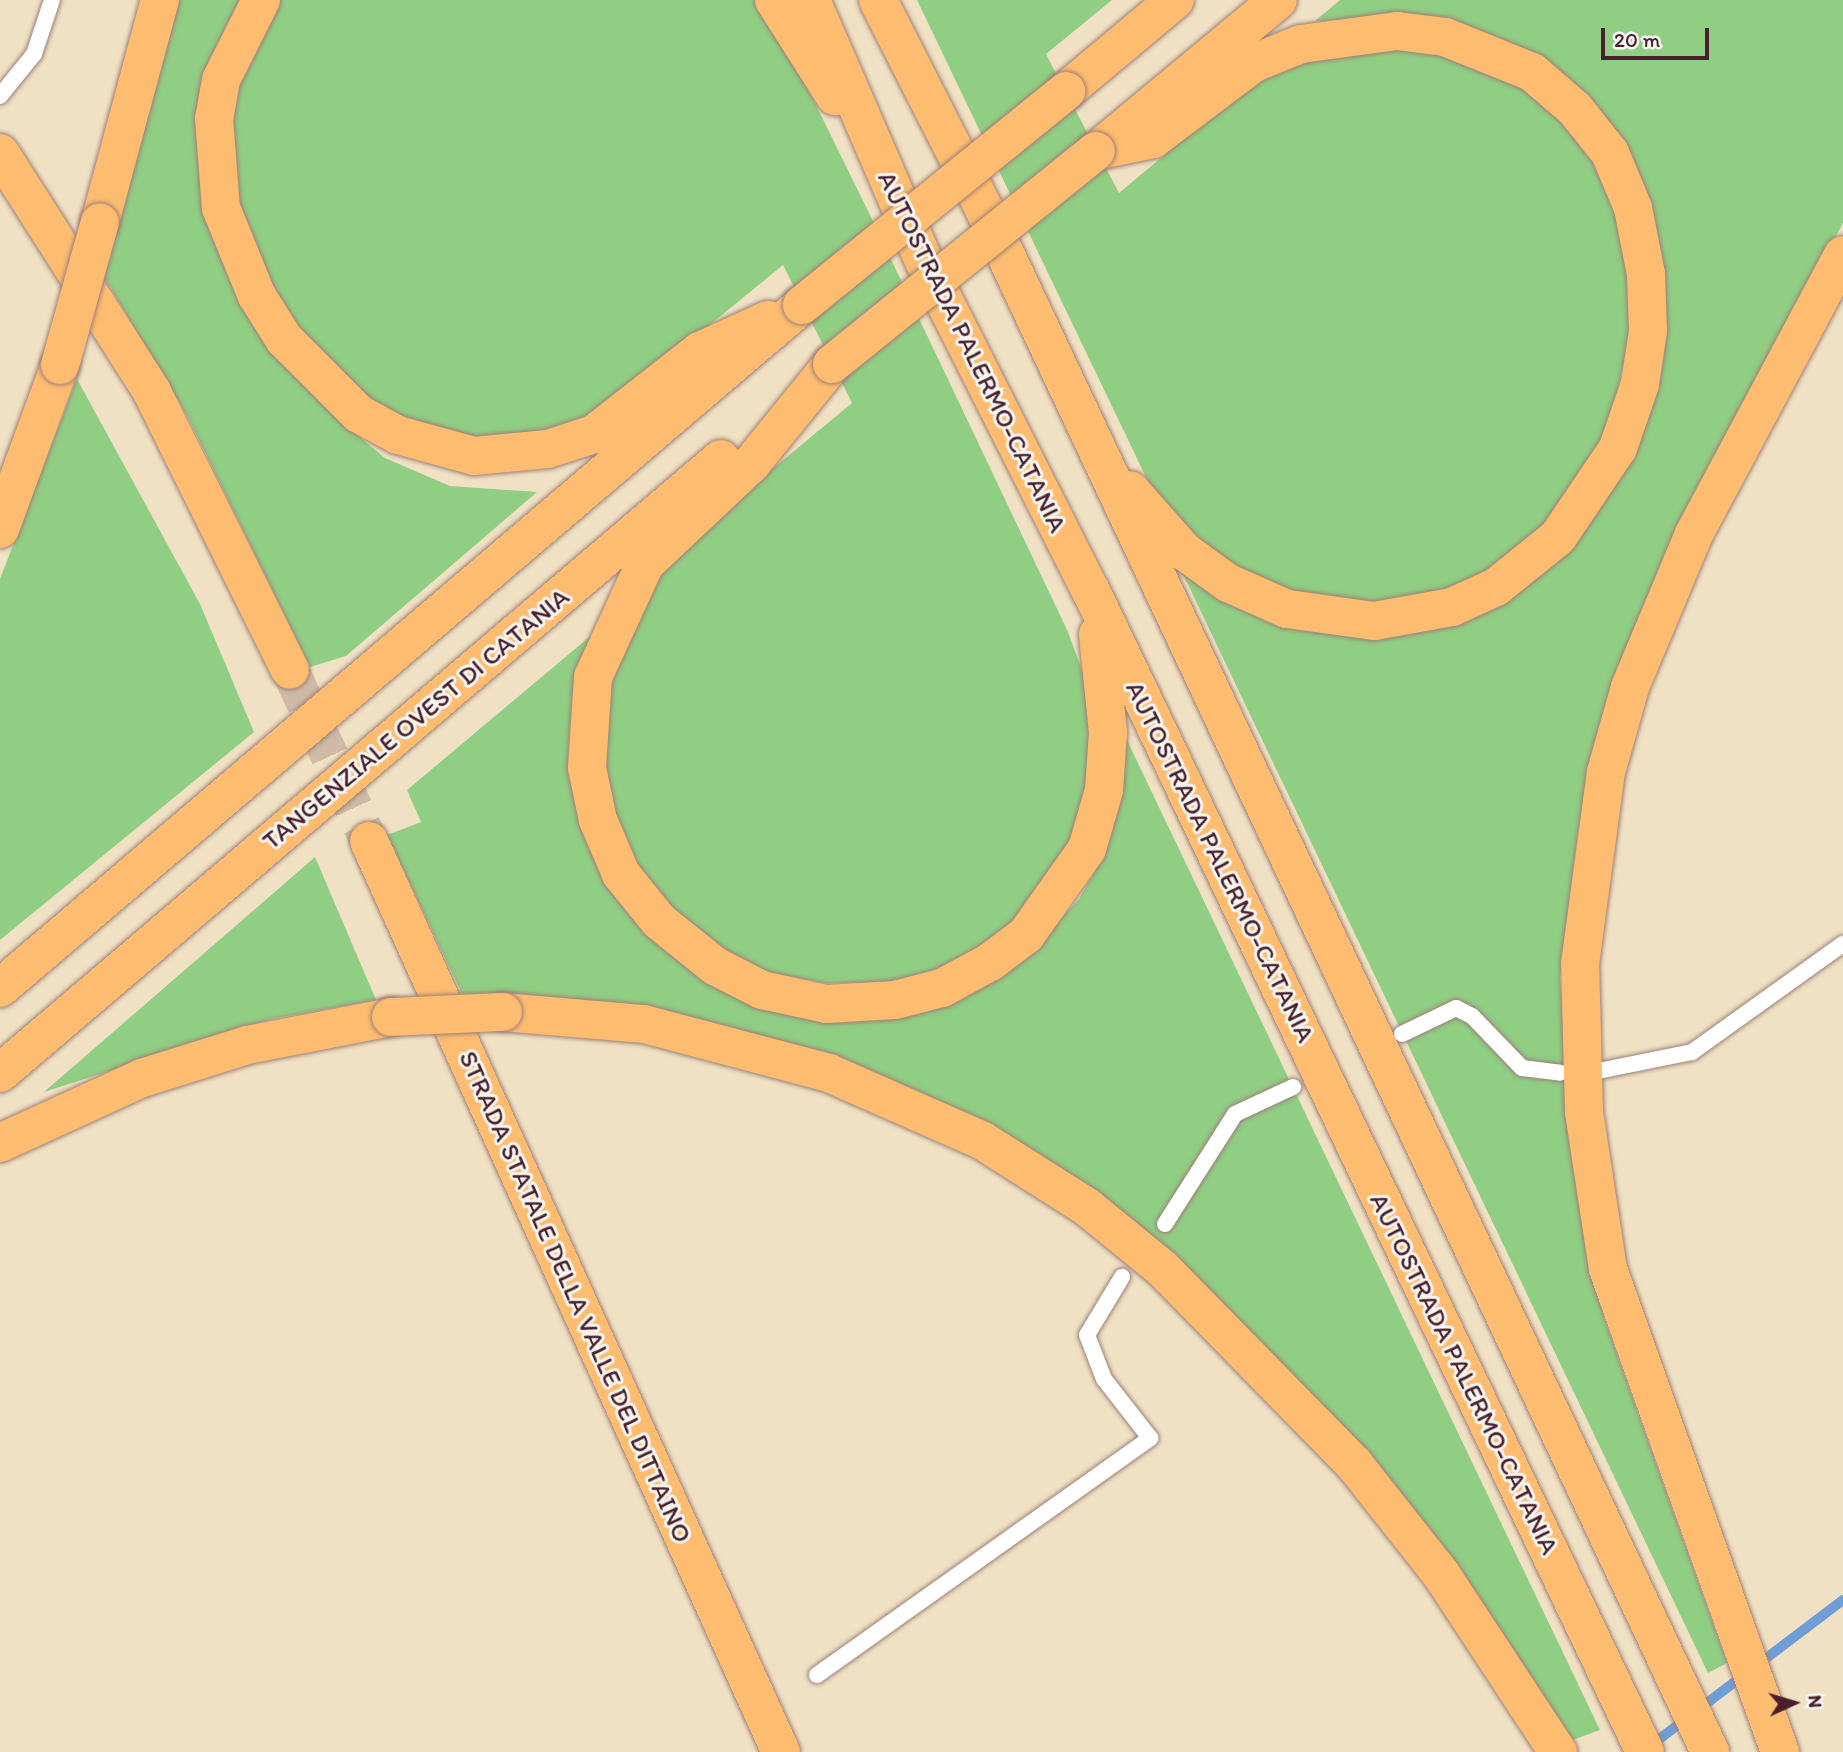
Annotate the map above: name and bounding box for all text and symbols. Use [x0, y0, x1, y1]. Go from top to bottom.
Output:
scale bar [1605, 14, 1714, 58]
text: 20 m [1614, 27, 1660, 52]
street label: AUTOSTRADA PALERMO-CATANIA [870, 165, 1074, 539]
street label: TANGENZIALE OVEST DI CATANIA [254, 580, 578, 858]
street label: AUTOSTRADA PALERMO-CATANIA [1118, 675, 1322, 1049]
street label: STRADA STATALE DELLA VALLE DEL DITTAINO [451, 1044, 699, 1550]
street label: AUTOSTRADA PALERMO-CATANIA [1362, 1187, 1566, 1561]
north arrow [1759, 1668, 1829, 1738]
text: N [1804, 1694, 1827, 1709]

